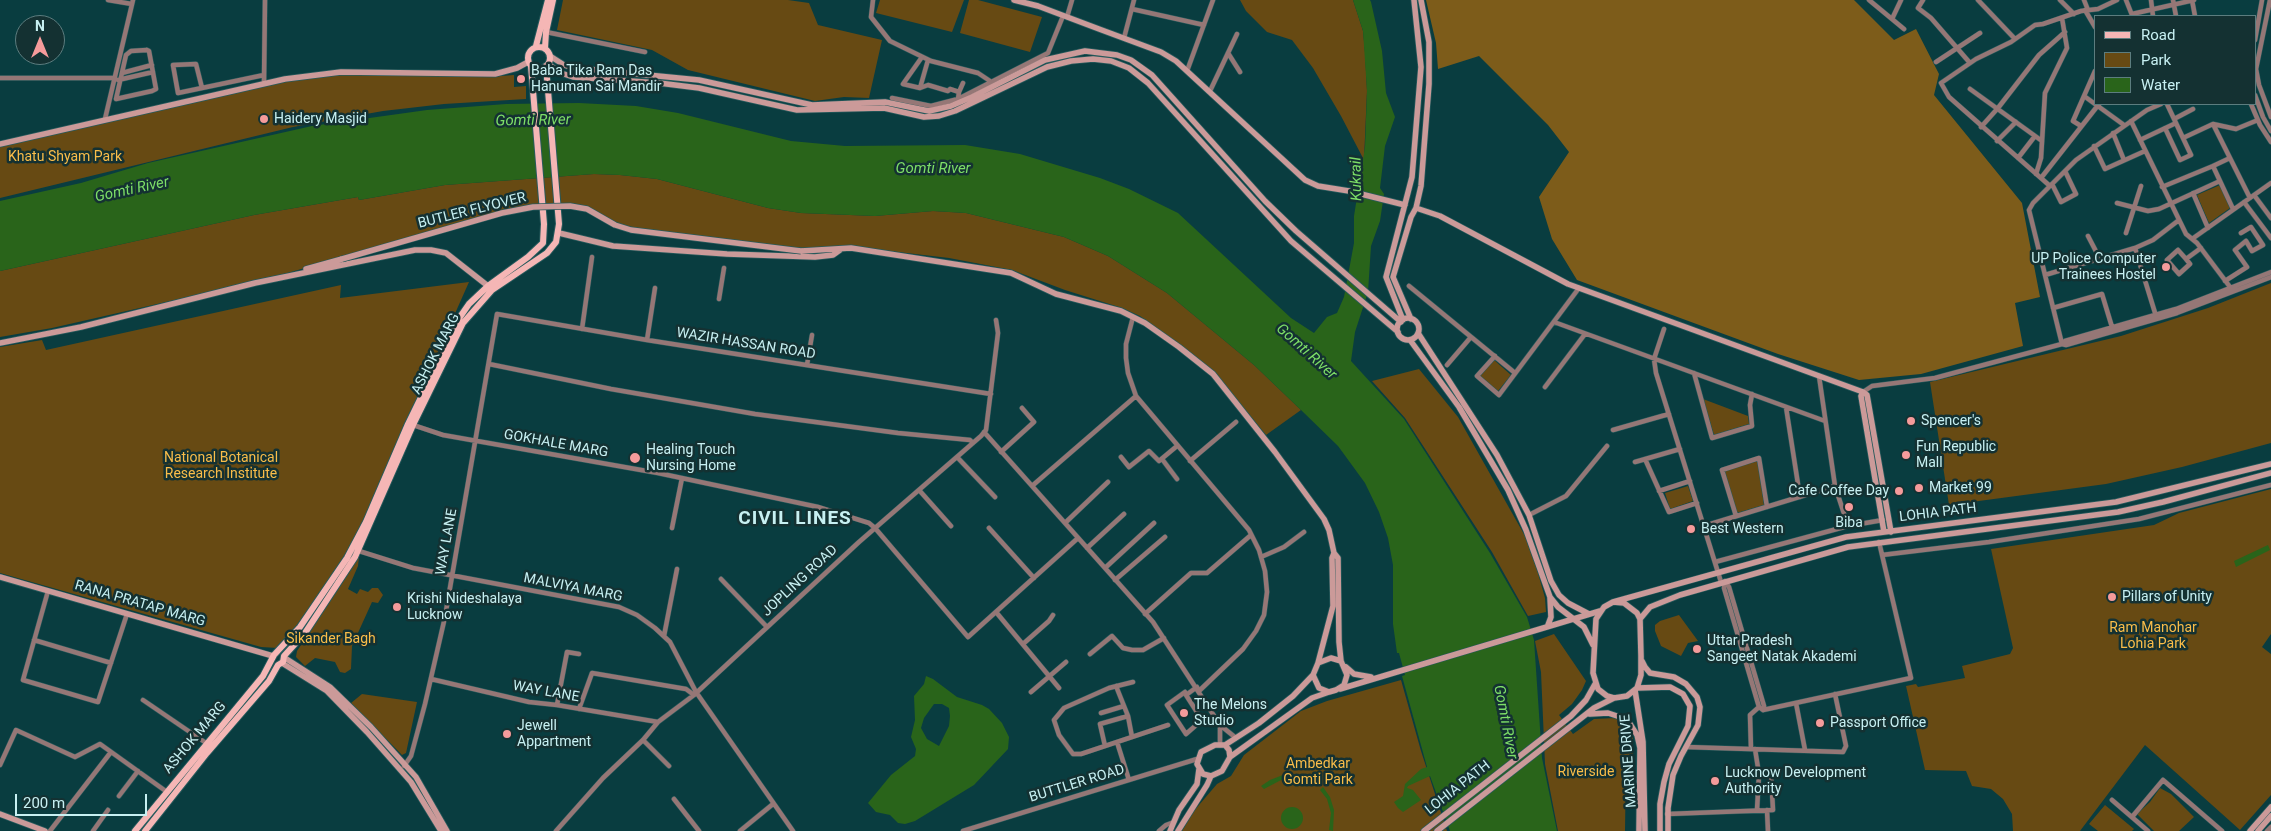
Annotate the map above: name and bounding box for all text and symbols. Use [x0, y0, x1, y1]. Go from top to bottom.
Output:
north arrow [15, 15, 65, 65]
legend [2094, 15, 2256, 105]
text: N [35, 18, 45, 34]
text: Road [2141, 26, 2175, 44]
text: Park [2141, 51, 2171, 69]
place label: Baba Tika Ram Das Hanuman Sai Mandir [531, 63, 662, 95]
marker: Baba Tika Ram Das Hanuman Sai Mandir [515, 73, 527, 85]
text: Water [2141, 76, 2180, 94]
place label: Haidery Masjid [274, 111, 367, 127]
water label: Gomti River [495, 111, 571, 131]
marker: Haidery Masjid [258, 113, 270, 125]
park label: Khatu Shyam Park [8, 149, 122, 165]
water label: Kukrail [1348, 157, 1366, 201]
water label: Gomti River [895, 160, 971, 178]
water label: Gomti River [93, 173, 171, 207]
street label: BUTLER FLYOVER [416, 189, 528, 233]
place label: UP Police Computer Trainees Hostel [2031, 251, 2156, 284]
marker: UP Police Computer Trainees Hostel [2160, 261, 2172, 273]
street label: ASHOK MARG [408, 311, 464, 397]
water label: Gomti River [1272, 320, 1340, 384]
street label: WAZIR HASSAN ROAD [675, 325, 817, 363]
place label: Spencer's [1921, 413, 1981, 429]
marker: Spencer's [1905, 415, 1917, 427]
street label: GOKHALE MARG [502, 427, 610, 461]
place label: Fun Republic Mall [1916, 439, 1996, 472]
place label: Healing Touch Nursing Home [646, 442, 736, 474]
marker: Fun Republic Mall [1900, 449, 1912, 461]
park label: National Botanical Research Institute [164, 450, 278, 482]
marker: Healing Touch Nursing Home [628, 451, 642, 465]
place label: Market 99 [1929, 480, 1992, 496]
marker: Market 99 [1913, 482, 1925, 494]
place label: Cafe Coffee Day [1788, 483, 1889, 499]
marker: Cafe Coffee Day [1893, 485, 1905, 497]
street label: LOHIA PATH [1898, 500, 1978, 526]
marker: Biba [1843, 501, 1855, 513]
street label: WAY LANE [433, 507, 461, 577]
district label: CIVIL LINES [737, 508, 853, 530]
place label: Biba [1835, 515, 1863, 531]
place label: Best Western [1701, 521, 1784, 537]
marker: Best Western [1685, 523, 1697, 535]
street label: JOPLING ROAD [759, 542, 841, 620]
street label: MALVIYA MARG [522, 570, 624, 606]
street label: RANA PRATAP MARG [73, 577, 207, 631]
place label: Pillars of Unity [2122, 589, 2212, 605]
place label: Krishi Nideshalaya Lucknow [407, 591, 522, 624]
marker: Pillars of Unity [2106, 591, 2118, 603]
marker: Krishi Nideshalaya Lucknow [391, 601, 403, 613]
park label: Ram Manohar Lohia Park [2109, 620, 2197, 652]
park label: Sikander Bagh [286, 631, 376, 647]
place label: Uttar Pradesh Sangeet Natak Akademi [1707, 633, 1857, 666]
marker: Uttar Pradesh Sangeet Natak Akademi [1691, 643, 1703, 655]
street label: WAY LANE [511, 678, 581, 706]
water label: Gomti River [1489, 683, 1521, 761]
place label: The Melons Studio [1194, 697, 1267, 730]
street label: ASHOK MARG [160, 699, 230, 777]
marker: The Melons Studio [1178, 707, 1190, 719]
street label: MARINE DRIVE [1617, 714, 1641, 808]
place label: Passport Office [1830, 715, 1926, 731]
marker: Passport Office [1814, 717, 1826, 729]
place label: Jewell Appartment [517, 718, 591, 750]
marker: Jewell Appartment [501, 728, 513, 740]
park label: Ambedkar Gomti Park [1283, 756, 1353, 789]
street label: LOHIA PATH [1422, 757, 1494, 819]
street label: BUTTLER ROAD [1027, 762, 1127, 806]
park label: Riverside [1558, 764, 1614, 780]
place label: Lucknow Development Authority [1725, 765, 1866, 798]
marker: Lucknow Development Authority [1709, 775, 1721, 787]
scale bar [18, 784, 150, 816]
text: 200 m [23, 794, 65, 812]

